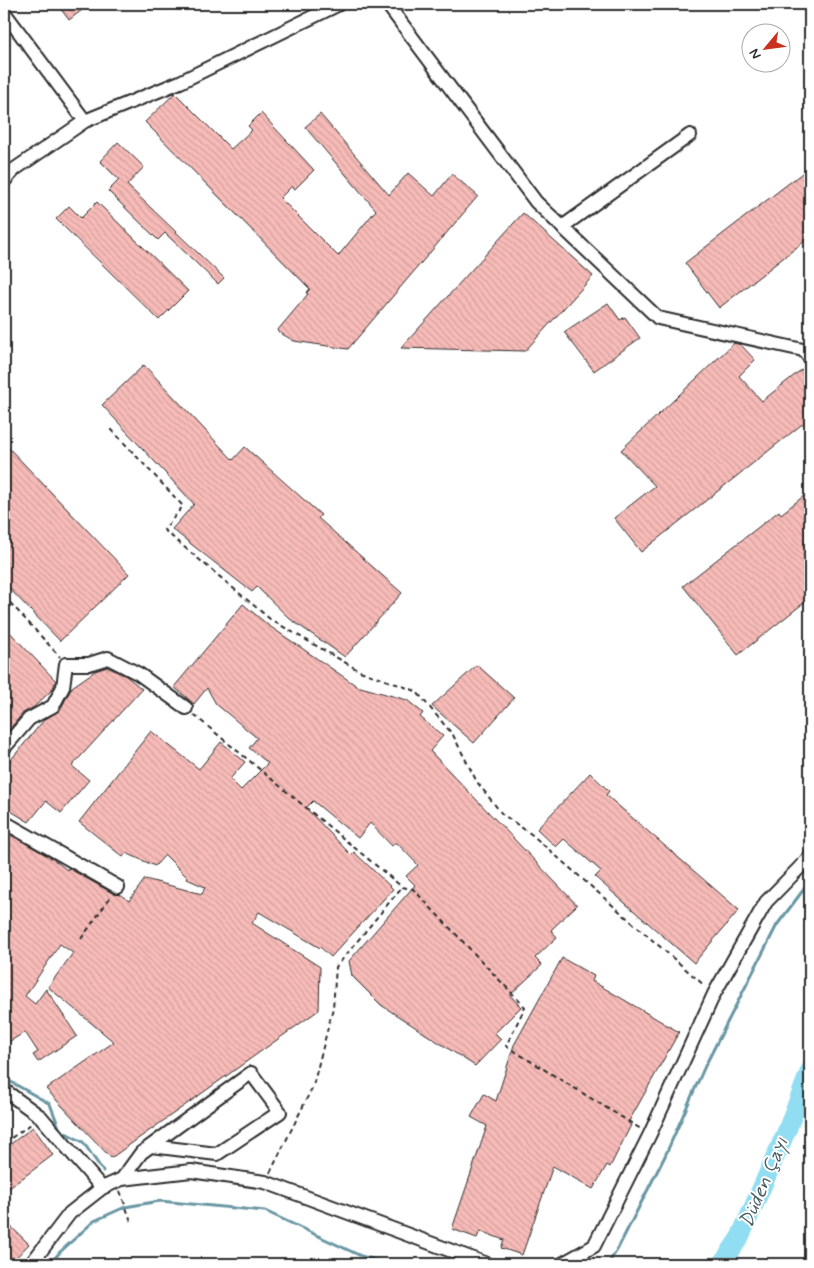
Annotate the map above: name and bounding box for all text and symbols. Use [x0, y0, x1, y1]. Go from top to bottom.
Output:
north arrow [742, 22, 792, 72]
text: N [745, 45, 766, 62]
water label: Düden Çayı [733, 1133, 796, 1232]

